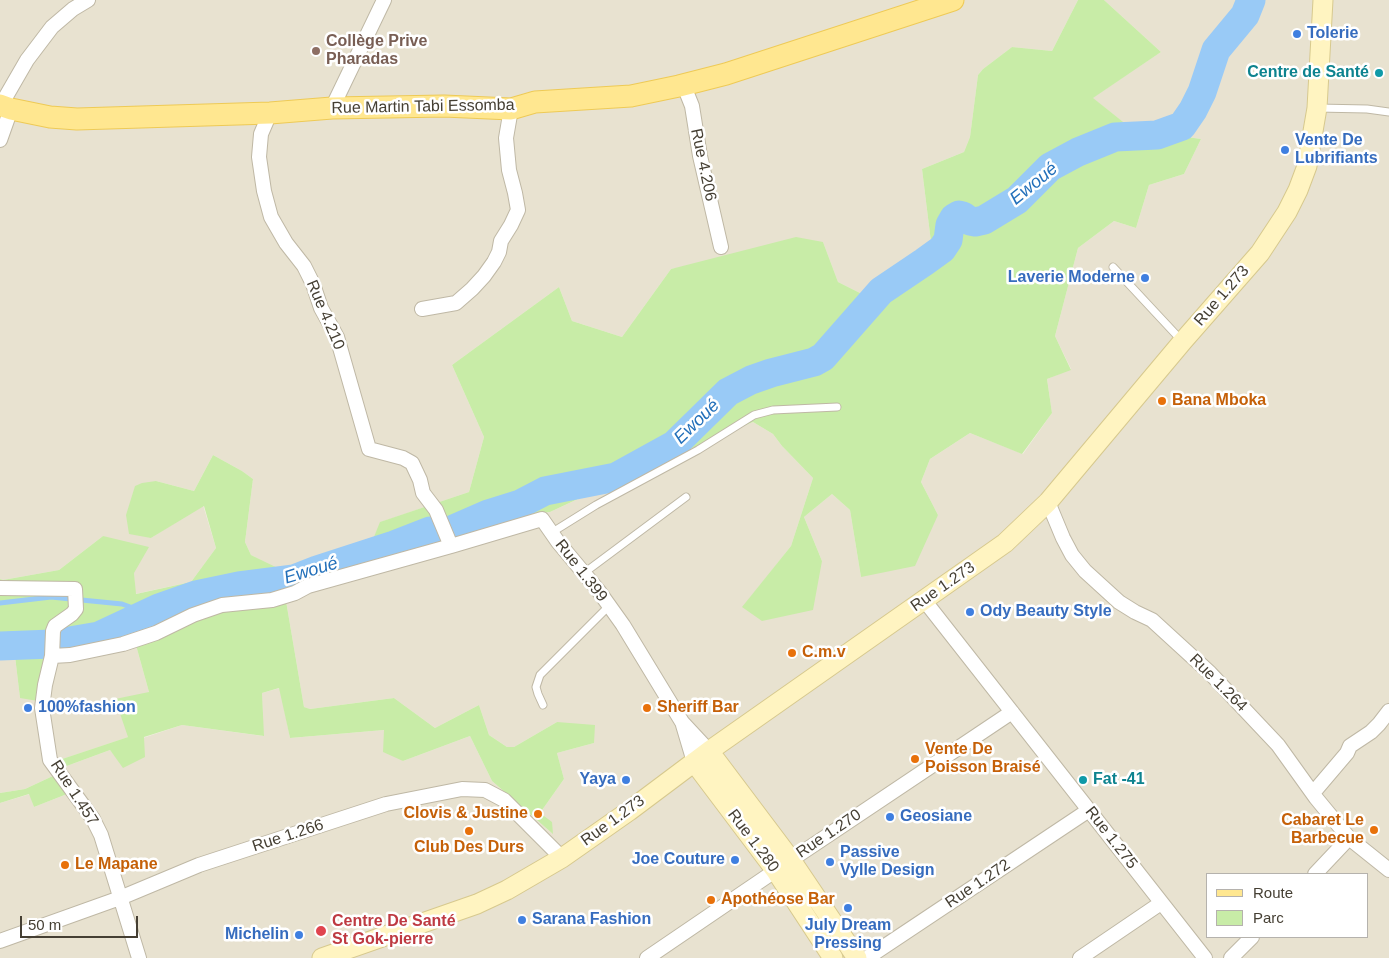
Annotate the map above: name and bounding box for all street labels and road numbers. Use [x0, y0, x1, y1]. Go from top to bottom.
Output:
street label: Rue Martin Tabi Essomba [331, 96, 515, 118]
street label: Rue 4.206 [686, 127, 720, 203]
street label: Rue 1.273 [1191, 262, 1253, 330]
street label: Rue 4.210 [302, 277, 348, 353]
street label: Rue 1.399 [551, 536, 611, 606]
street label: Rue 1.273 [907, 558, 979, 616]
street label: Rue 1.264 [1185, 650, 1251, 716]
street label: Rue 1.457 [46, 757, 102, 829]
street label: Rue 1.273 [577, 792, 649, 850]
street label: Rue 1.275 [1081, 803, 1141, 873]
street label: Rue 1.270 [793, 805, 865, 863]
street label: Rue 1.280 [723, 806, 783, 876]
street label: Rue 1.266 [250, 815, 326, 857]
street label: Rue 1.272 [942, 855, 1014, 913]

